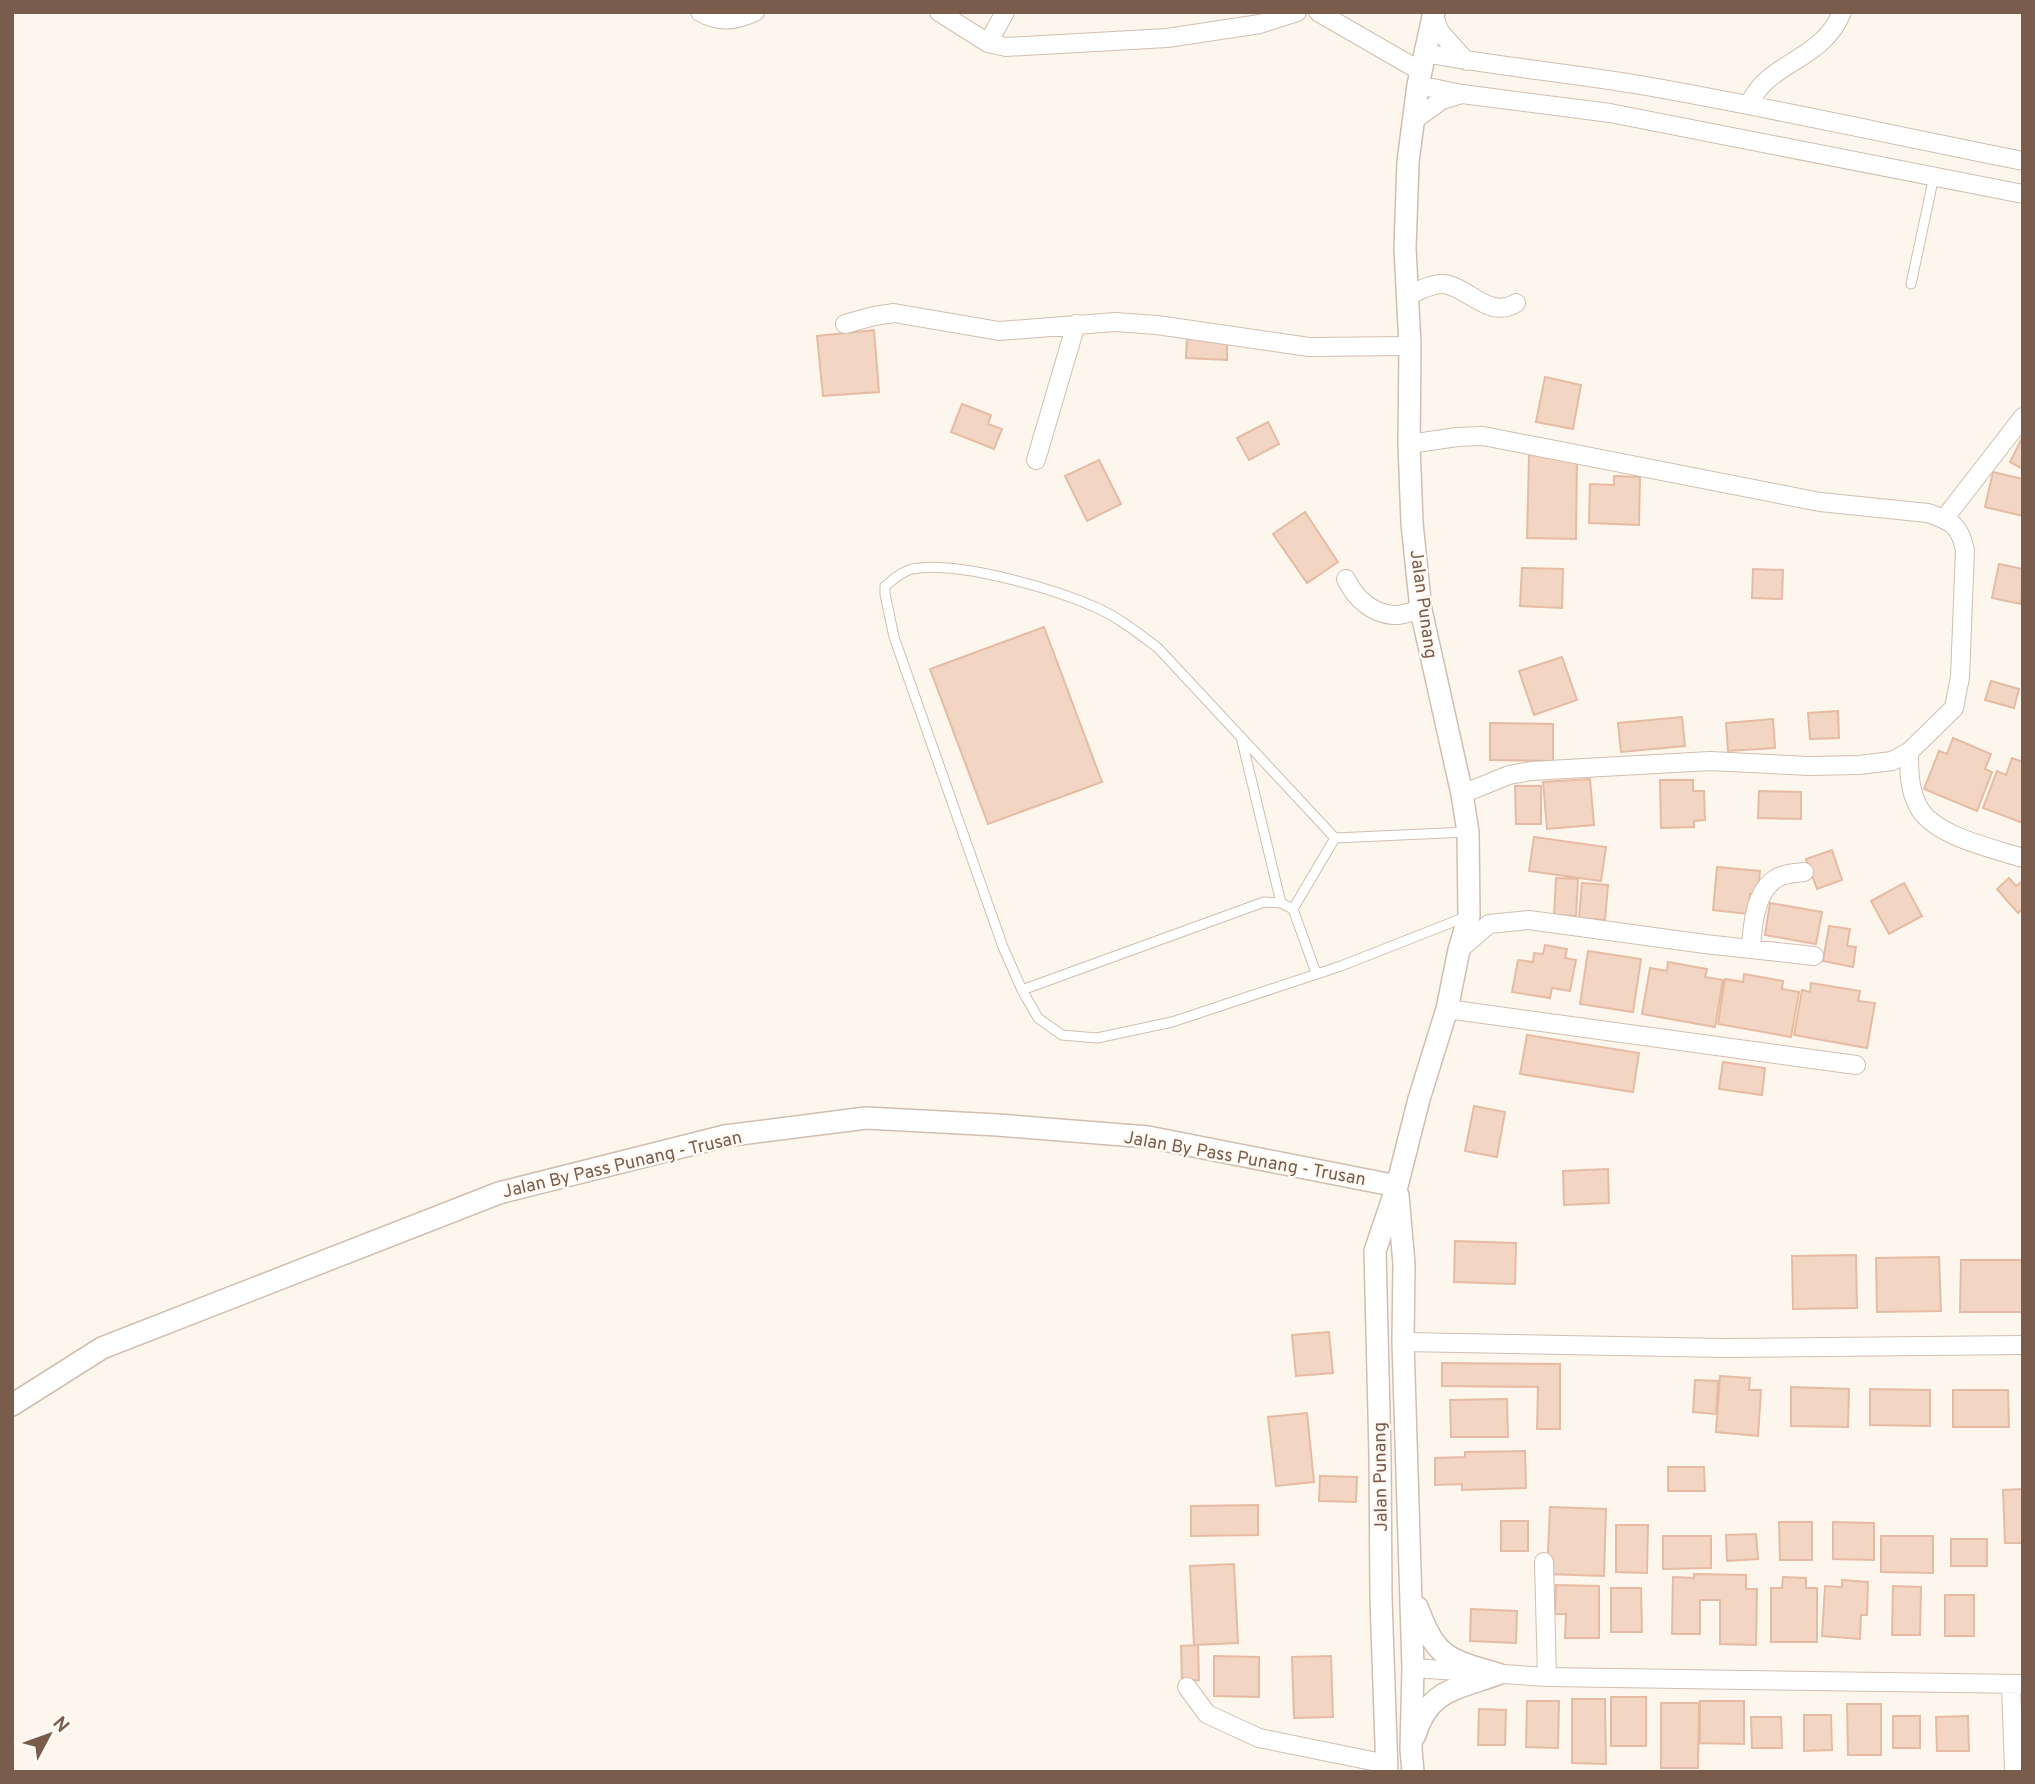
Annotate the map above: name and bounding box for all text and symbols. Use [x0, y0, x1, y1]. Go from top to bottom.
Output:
street label: Jalan Punang [1403, 548, 1442, 660]
street label: Jalan By Pass Punang - Trusan [500, 1127, 744, 1204]
street label: Jalan By Pass Punang - Trusan [1122, 1127, 1368, 1192]
street label: Jalan Punang [1369, 1422, 1394, 1532]
north arrow [14, 1700, 84, 1770]
text: N [47, 1712, 74, 1738]

